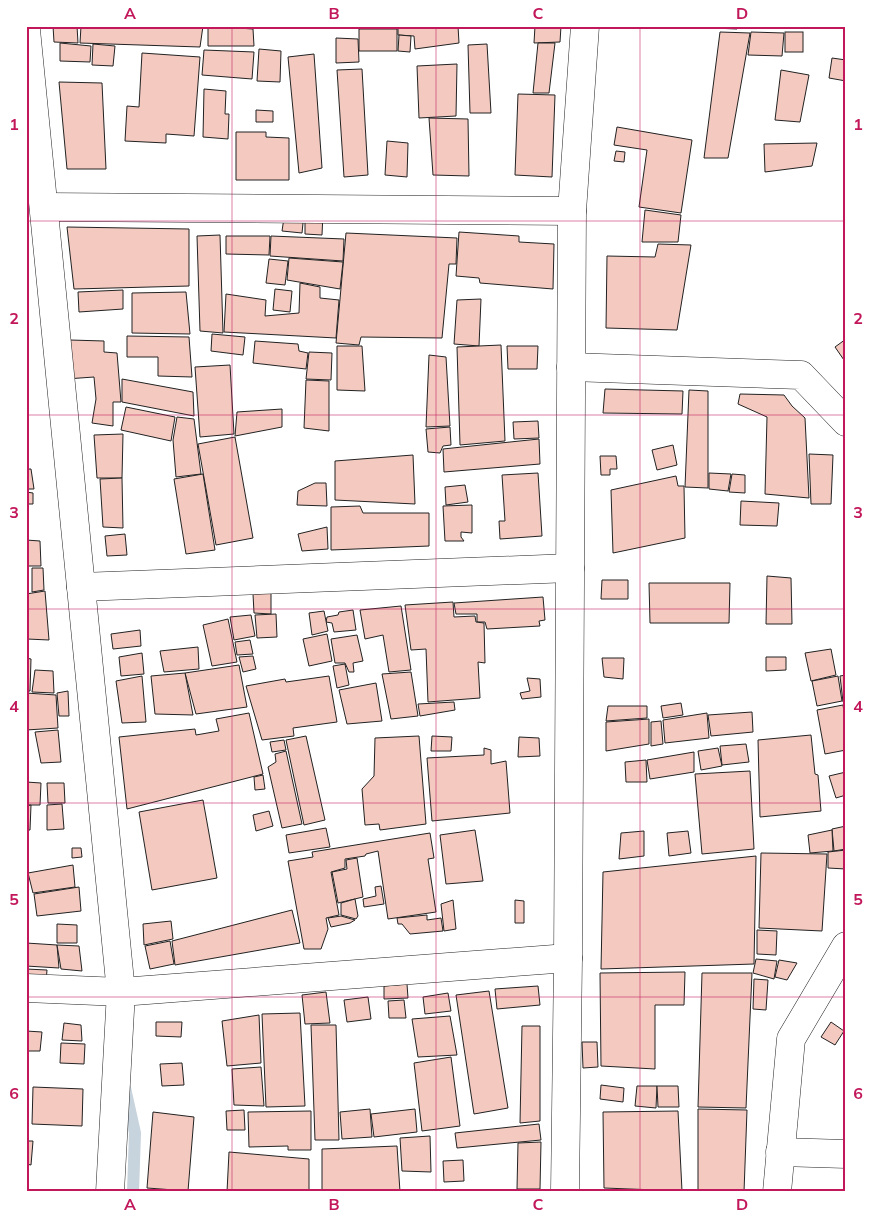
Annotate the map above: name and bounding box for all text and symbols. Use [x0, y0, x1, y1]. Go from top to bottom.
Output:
text: A [124, 3, 136, 23]
text: B [328, 3, 340, 23]
text: C [533, 3, 544, 23]
text: D [736, 3, 748, 23]
text: 1 [9, 114, 19, 134]
text: 1 [853, 114, 863, 134]
text: 2 [9, 308, 19, 328]
text: 2 [853, 308, 863, 328]
text: 3 [9, 502, 19, 522]
text: 3 [853, 502, 863, 522]
text: 4 [9, 696, 19, 716]
text: 4 [853, 696, 863, 716]
text: 5 [9, 889, 19, 909]
text: 5 [853, 889, 863, 909]
text: 6 [9, 1083, 19, 1103]
text: 6 [853, 1083, 863, 1103]
text: A [124, 1194, 136, 1214]
text: B [328, 1194, 340, 1214]
text: C [533, 1194, 544, 1214]
text: D [736, 1194, 748, 1214]

